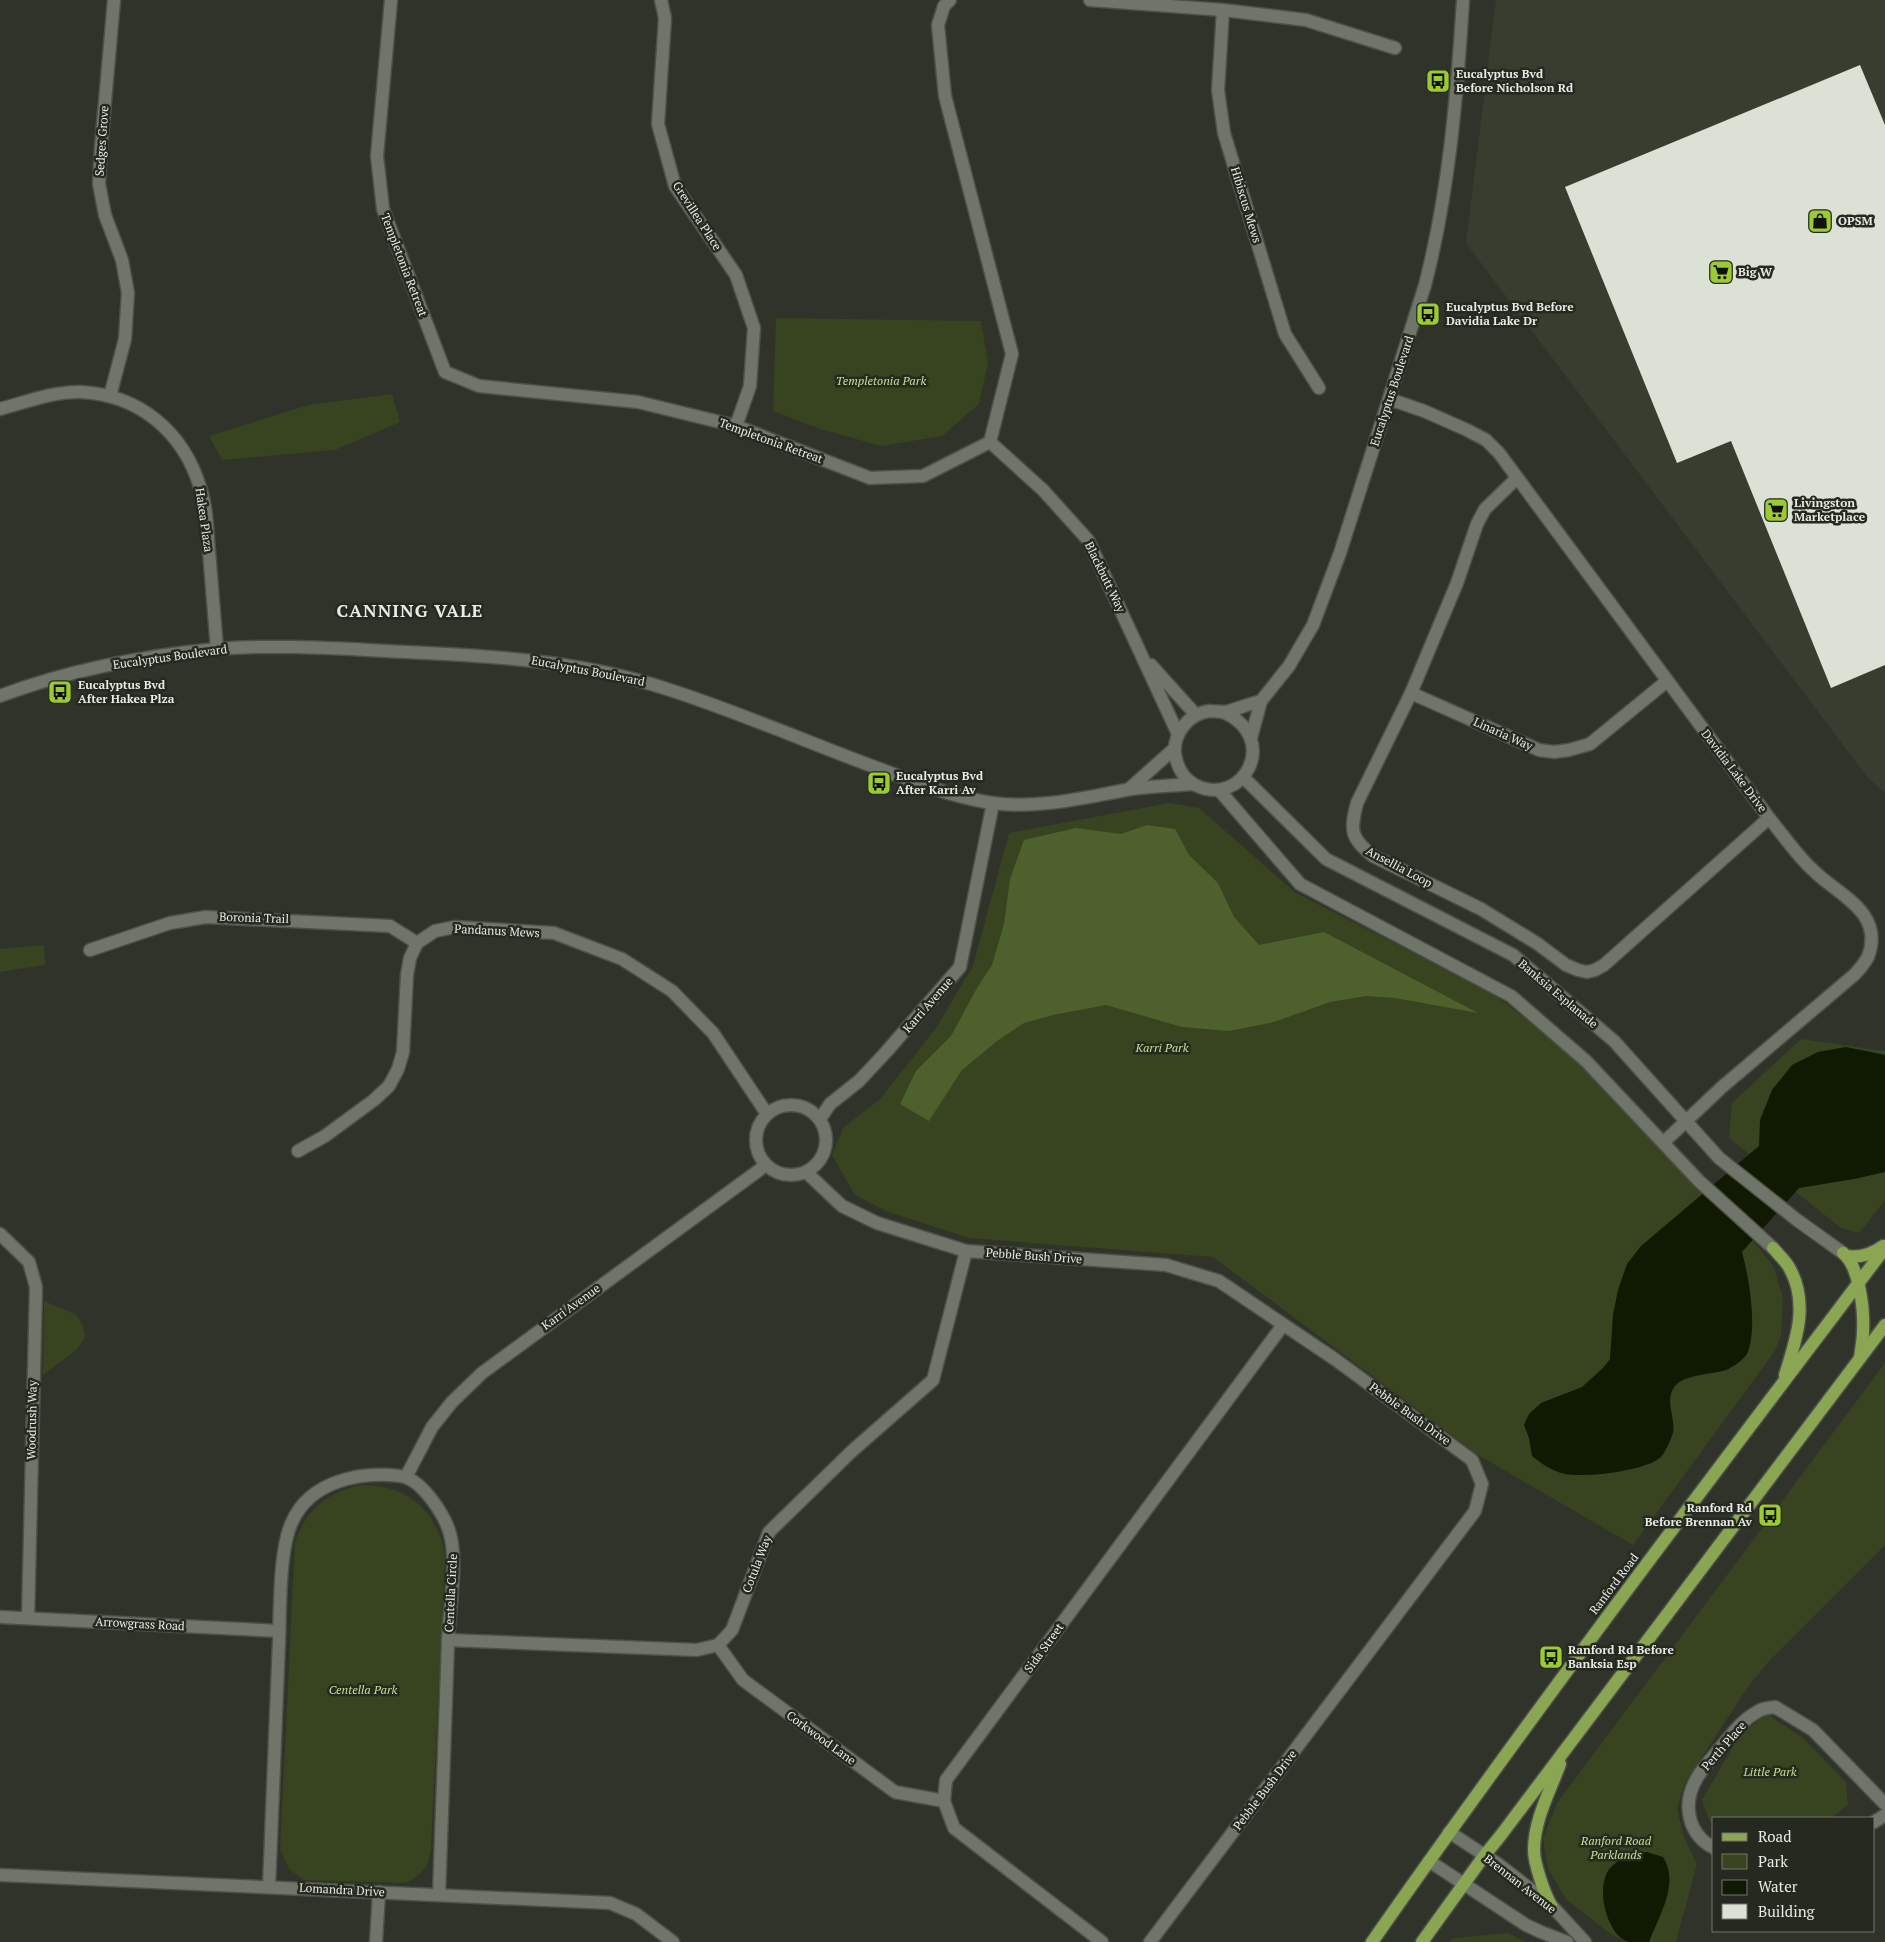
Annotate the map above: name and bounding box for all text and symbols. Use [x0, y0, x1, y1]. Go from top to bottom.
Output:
place label: Eucalyptus Bvd Before Nicholson Rd [1456, 66, 1574, 95]
bus stop icon: Eucalyptus Bvd Before Nicholson Rd [1425, 68, 1451, 94]
street label: Sedges Grove [92, 105, 111, 177]
street label: Hibiscus Mews [1228, 165, 1265, 245]
street label: Grevillea Place [670, 179, 725, 253]
shop icon: OPSM [1807, 208, 1833, 234]
street label: Templetonia Retreat [378, 211, 431, 319]
place label: OPSM [1838, 213, 1873, 228]
supermarket icon: Big W [1708, 259, 1734, 285]
place label: Big W [1738, 264, 1773, 279]
place label: Eucalyptus Bvd Before Davidia Lake Dr [1446, 299, 1574, 328]
bus stop icon: Eucalyptus Bvd Before Davidia Lake Dr [1415, 301, 1441, 327]
street label: Eucalyptus Boulevard [1367, 333, 1417, 448]
park label: Templetonia Park [836, 373, 926, 388]
street label: Templetonia Retreat [717, 415, 826, 466]
street label: Hakea Plaza [193, 487, 216, 553]
place label: Livingston Marketplace [1794, 495, 1866, 524]
supermarket icon: Livingston Marketplace [1763, 497, 1789, 523]
street label: Blackbutt Way [1082, 539, 1129, 615]
district label: CANNING VALE [337, 598, 483, 622]
street label: Eucalyptus Boulevard [112, 641, 228, 672]
street label: Eucalyptus Boulevard [530, 652, 646, 689]
place label: Eucalyptus Bvd After Hakea Plza [78, 677, 175, 706]
bus stop icon: Eucalyptus Bvd After Hakea Plza [47, 679, 73, 705]
street label: Linaria Way [1471, 714, 1536, 754]
street label: Davidia Lake Drive [1698, 726, 1770, 815]
place label: Eucalyptus Bvd After Karri Av [896, 768, 984, 797]
bus stop icon: Eucalyptus Bvd After Karri Av [866, 770, 892, 796]
street label: Ansellia Loop [1363, 843, 1435, 890]
street label: Boronia Trail [219, 909, 290, 926]
street label: Pandanus Mews [454, 921, 540, 940]
street label: Banksia Esplanade [1516, 956, 1601, 1031]
street label: Karri Avenue [899, 974, 956, 1035]
park label: Karri Park [1135, 1040, 1189, 1055]
street label: Pebble Bush Drive [985, 1245, 1083, 1266]
street label: Karri Avenue [539, 1280, 603, 1333]
street label: Woodrush Way [23, 1379, 40, 1460]
street label: Pebble Bush Drive [1367, 1379, 1454, 1448]
place label: Ranford Rd Before Brennan Av [1645, 1500, 1753, 1529]
bus stop icon: Ranford Rd Before Brennan Av [1757, 1502, 1783, 1528]
street label: Cotula Way [739, 1532, 775, 1595]
street label: Ranford Road [1586, 1550, 1642, 1617]
street label: Centella Circle [441, 1553, 460, 1633]
street label: Arrowgrass Road [95, 1614, 185, 1633]
street label: Sida Street [1021, 1620, 1067, 1675]
place label: Ranford Rd Before Banksia Esp [1568, 1642, 1674, 1671]
bus stop icon: Ranford Rd Before Banksia Esp [1538, 1644, 1564, 1670]
park label: Centella Park [329, 1682, 398, 1697]
street label: Corkwood Lane [784, 1707, 859, 1768]
street label: Perth Place [1698, 1718, 1749, 1773]
street label: Pebble Bush Drive [1230, 1747, 1300, 1833]
park label: Little Park [1742, 1764, 1797, 1779]
legend [1712, 1817, 1875, 1932]
text: Road [1758, 1826, 1791, 1846]
park label: Ranford Road Parklands [1580, 1833, 1652, 1862]
street label: Brennan Avenue [1481, 1851, 1559, 1916]
text: Park [1758, 1851, 1788, 1871]
text: Water [1758, 1876, 1798, 1896]
street label: Lomandra Drive [299, 1880, 385, 1899]
text: Building [1758, 1901, 1816, 1921]

